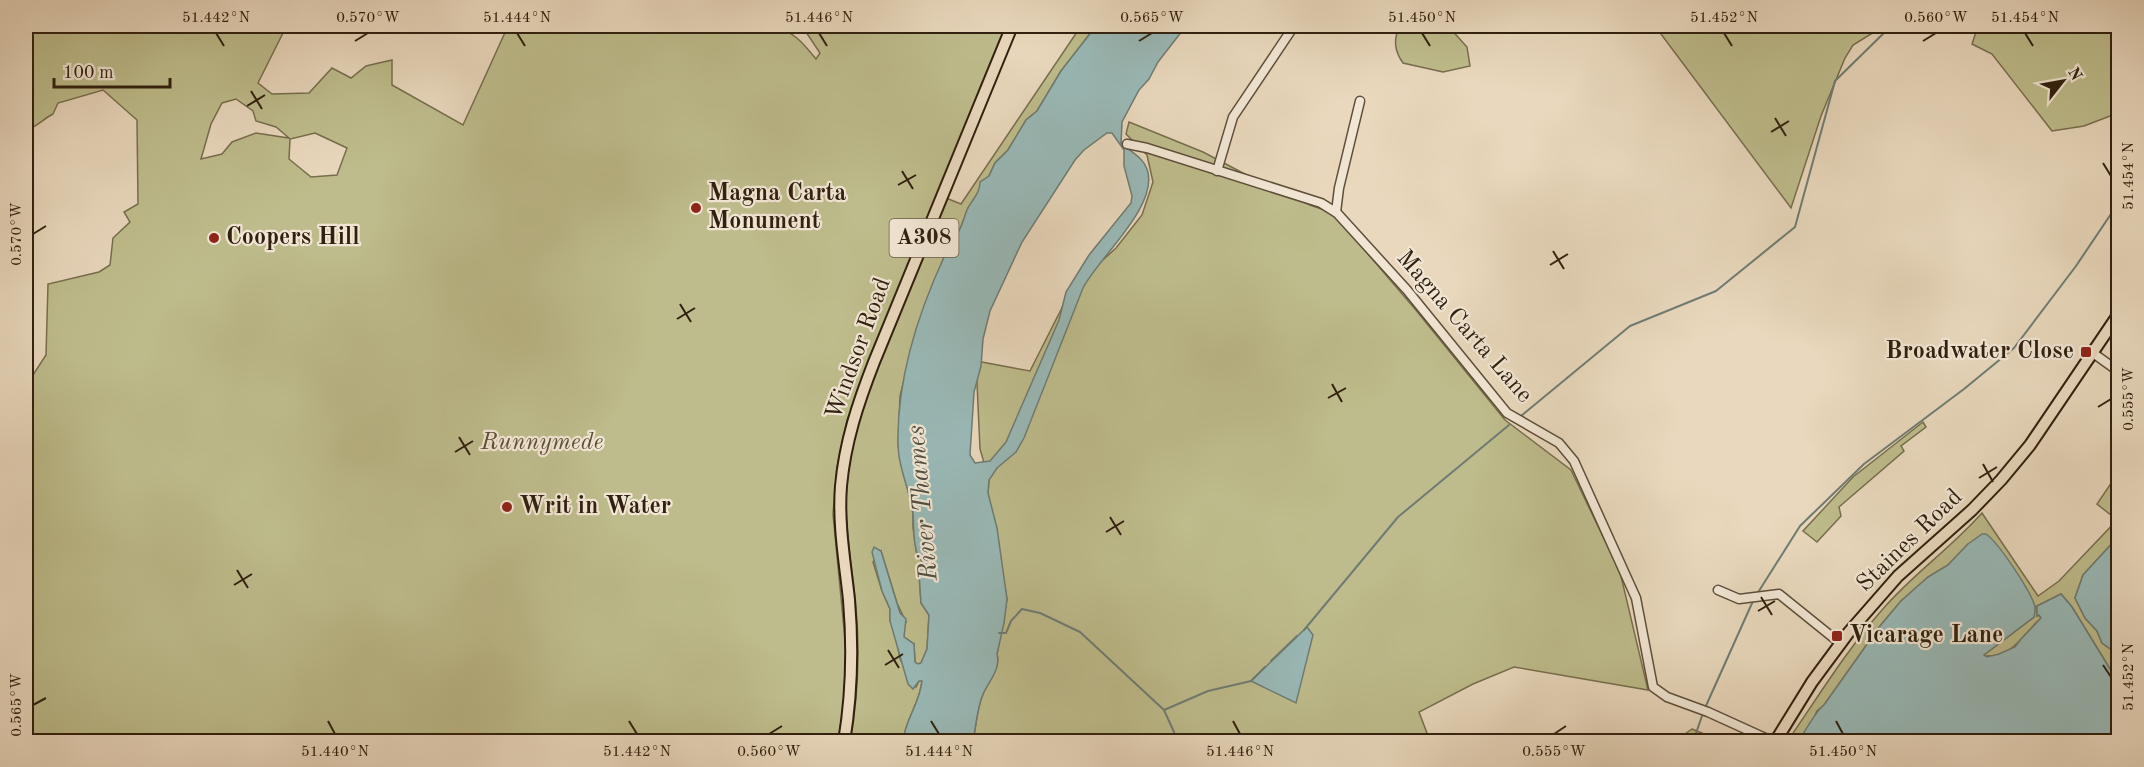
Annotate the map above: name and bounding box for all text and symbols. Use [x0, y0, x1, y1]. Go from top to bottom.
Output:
text: 51.442°N [182, 11, 250, 26]
text: 0.570°W [336, 11, 400, 26]
text: 51.444°N [483, 11, 551, 26]
text: 51.446°N [785, 11, 853, 26]
text: 0.565°W [1120, 11, 1184, 26]
text: 51.450°N [1388, 11, 1456, 26]
text: 51.452°N [1690, 11, 1758, 26]
text: 0.560°W [1904, 11, 1968, 26]
text: 51.454°N [1991, 11, 2059, 26]
scale bar [54, 51, 170, 89]
north arrow [2033, 51, 2093, 111]
text: 100 m [63, 64, 114, 82]
text: N [2064, 65, 2085, 84]
text: 51.454°N [2122, 142, 2137, 210]
place label: Magna Carta Monument [708, 182, 846, 234]
marker: Magna Carta Monument [689, 201, 703, 215]
text: 0.570°W [10, 202, 25, 266]
road number: A308 [890, 219, 958, 257]
place label: Coopers Hill [226, 226, 360, 250]
marker: Coopers Hill [207, 231, 221, 245]
street label: Magna Carta Lane [1392, 246, 1536, 408]
street label: Windsor Road [822, 275, 896, 423]
place label: Broadwater Close [1885, 340, 2074, 364]
marker: Broadwater Close [2079, 345, 2093, 359]
text: 0.555°W [2122, 367, 2137, 431]
water label: River Thames [903, 424, 943, 583]
park label: Runnymede [480, 431, 603, 455]
street label: Staines Road [1853, 485, 1967, 597]
place label: Writ in Water [519, 495, 671, 519]
marker: Writ in Water [500, 500, 514, 514]
place label: Vicarage Lane [1849, 624, 2003, 648]
marker: Vicarage Lane [1830, 629, 1844, 643]
text: 51.452°N [2122, 643, 2137, 711]
text: 0.565°W [10, 673, 25, 737]
text: 51.440°N [301, 745, 369, 760]
text: 51.442°N [603, 745, 671, 760]
text: 0.560°W [737, 745, 801, 760]
text: 51.444°N [905, 745, 973, 760]
text: 51.446°N [1206, 745, 1274, 760]
text: 0.555°W [1522, 745, 1586, 760]
text: 51.450°N [1809, 745, 1877, 760]

